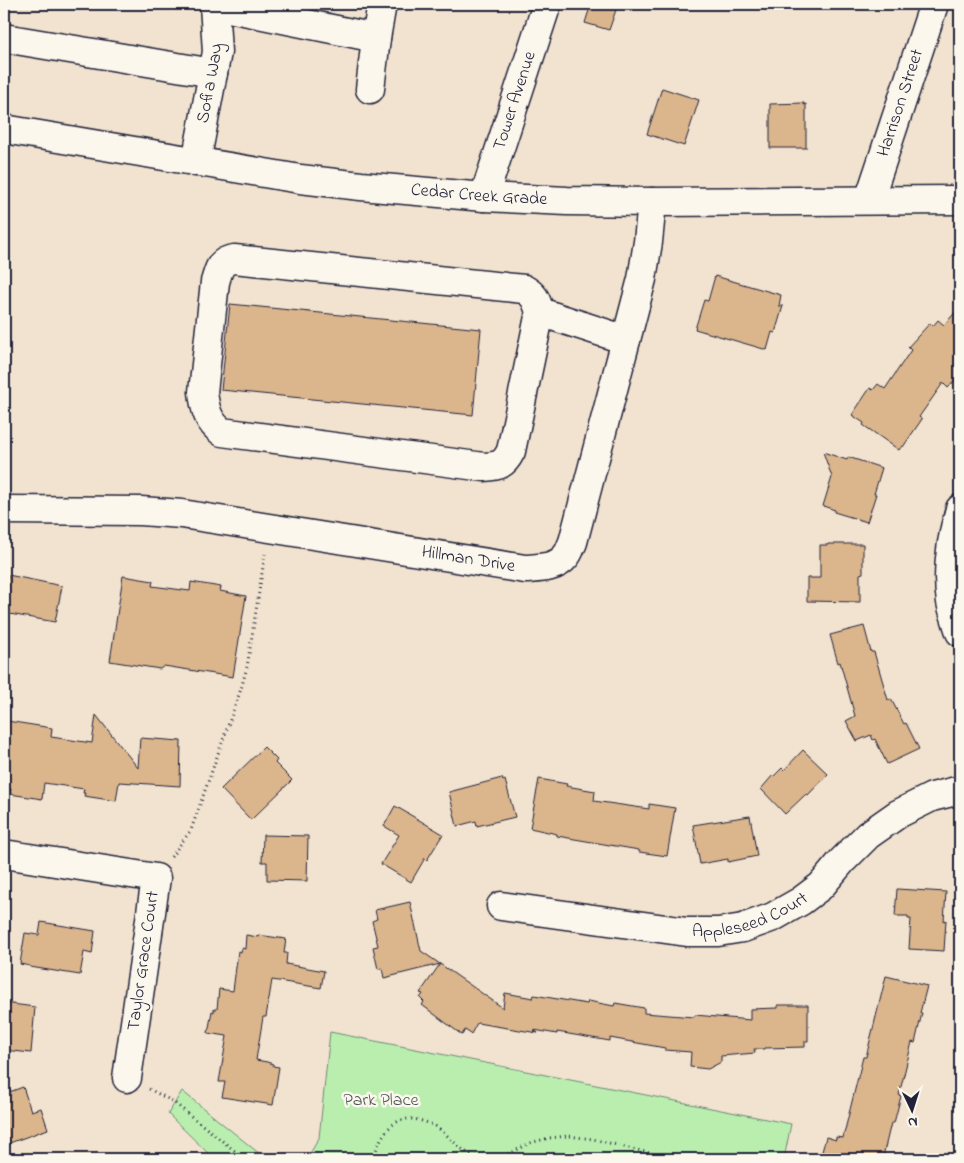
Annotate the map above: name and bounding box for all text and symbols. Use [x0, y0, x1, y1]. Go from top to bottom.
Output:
street label: Sofia Way [191, 43, 230, 125]
street label: Harrison Street [871, 46, 931, 160]
street label: Tower Avenue [487, 47, 544, 154]
street label: Cedar Creek Grade [410, 178, 549, 213]
street label: Hillman Drive [420, 540, 518, 580]
street label: Appleseed Court [692, 886, 814, 945]
street label: Taylor Grace Court [121, 889, 167, 1033]
north arrow [886, 1086, 936, 1136]
park label: Park Place [343, 1088, 420, 1114]
text: N [907, 1111, 918, 1132]

